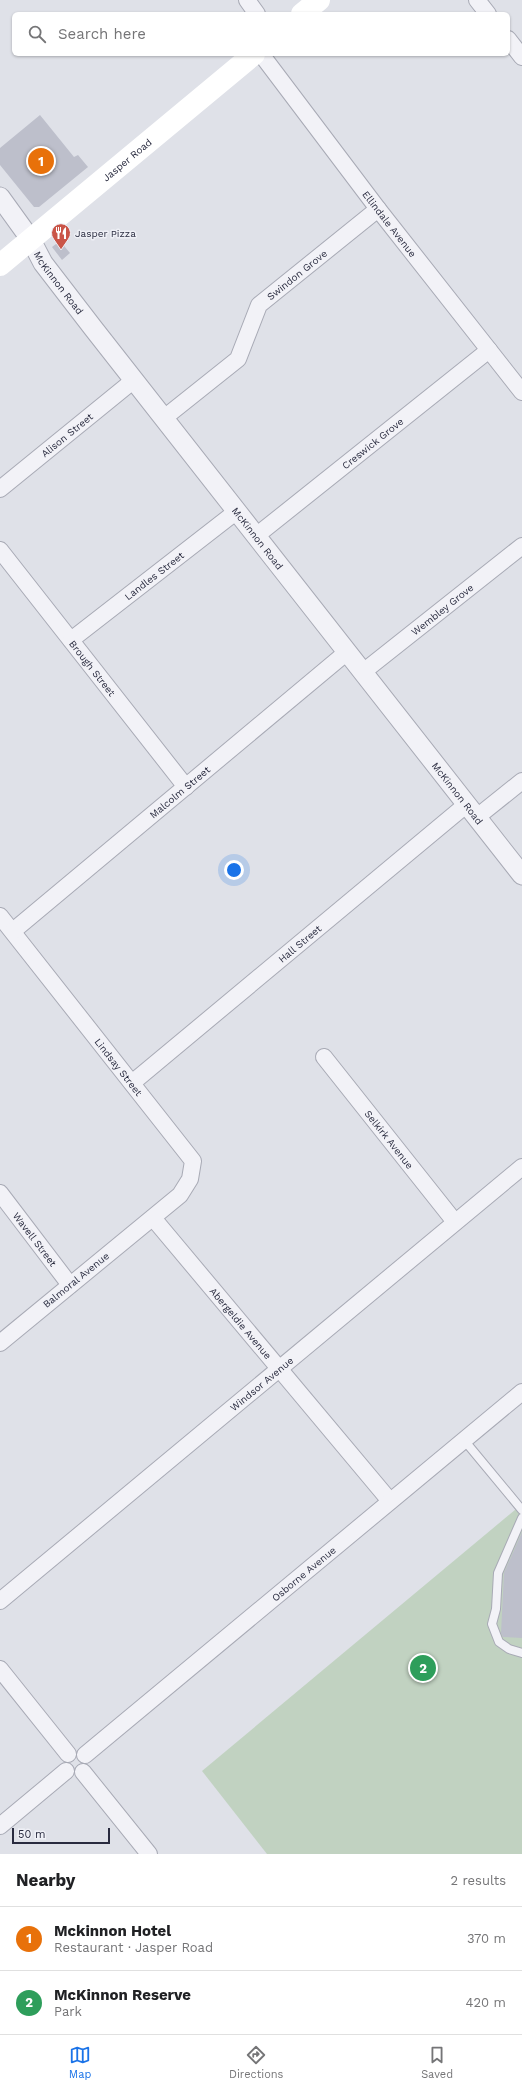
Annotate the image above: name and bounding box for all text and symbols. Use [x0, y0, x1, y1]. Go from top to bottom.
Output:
search box [12, 12, 510, 56]
icon: search [26, 23, 48, 45]
text: Search here [58, 25, 146, 43]
street label: Jasper Road [100, 136, 154, 183]
pin: 1 [28, 146, 54, 176]
street label: Ellindale Avenue [361, 189, 419, 259]
restaurant icon: Jasper Pizza [50, 222, 72, 250]
place label: Jasper Pizza [75, 228, 136, 239]
street label: Swindon Grove [265, 247, 329, 302]
street label: McKinnon Road [32, 249, 86, 316]
street label: Alison Street [39, 410, 95, 459]
street label: Creswick Grove [340, 415, 405, 471]
street label: McKinnon Road [230, 505, 286, 571]
street label: Landles Street [122, 549, 186, 602]
street label: Wembley Grove [409, 581, 476, 637]
street label: Brough Street [67, 638, 118, 699]
street label: McKinnon Road [430, 760, 485, 826]
street label: Malcolm Street [147, 763, 212, 820]
your location [224, 860, 244, 880]
street label: Hall Street [276, 922, 324, 964]
street label: Lindsay Street [93, 1036, 145, 1098]
street label: Selkirk Avenue [363, 1108, 416, 1171]
street label: Wavell Street [11, 1210, 60, 1269]
street label: Balmoral Avenue [41, 1250, 111, 1310]
street label: Abergeldie Avenue [208, 1285, 274, 1361]
street label: Windsor Avenue [228, 1354, 295, 1413]
street label: Osborne Avenue [269, 1544, 338, 1603]
pin: 2 [410, 1653, 436, 1683]
scale bar [12, 1826, 110, 1845]
text: 50 m [18, 1828, 45, 1841]
text: Nearby [16, 1870, 75, 1890]
text: 2 results [451, 1873, 506, 1888]
text: Mckinnon Hotel [54, 1922, 171, 1940]
text: 1 [26, 1931, 32, 1946]
text: 370 m [467, 1931, 506, 1946]
text: Restaurant · Jasper Road [54, 1940, 213, 1955]
text: McKinnon Reserve [54, 1986, 191, 2004]
text: 2 [25, 1995, 33, 2010]
text: 420 m [466, 1995, 506, 2010]
text: Park [54, 2004, 82, 2019]
tab: Map [69, 2044, 91, 2081]
tab: Directions [229, 2044, 283, 2081]
tab: Saved [421, 2044, 453, 2081]

